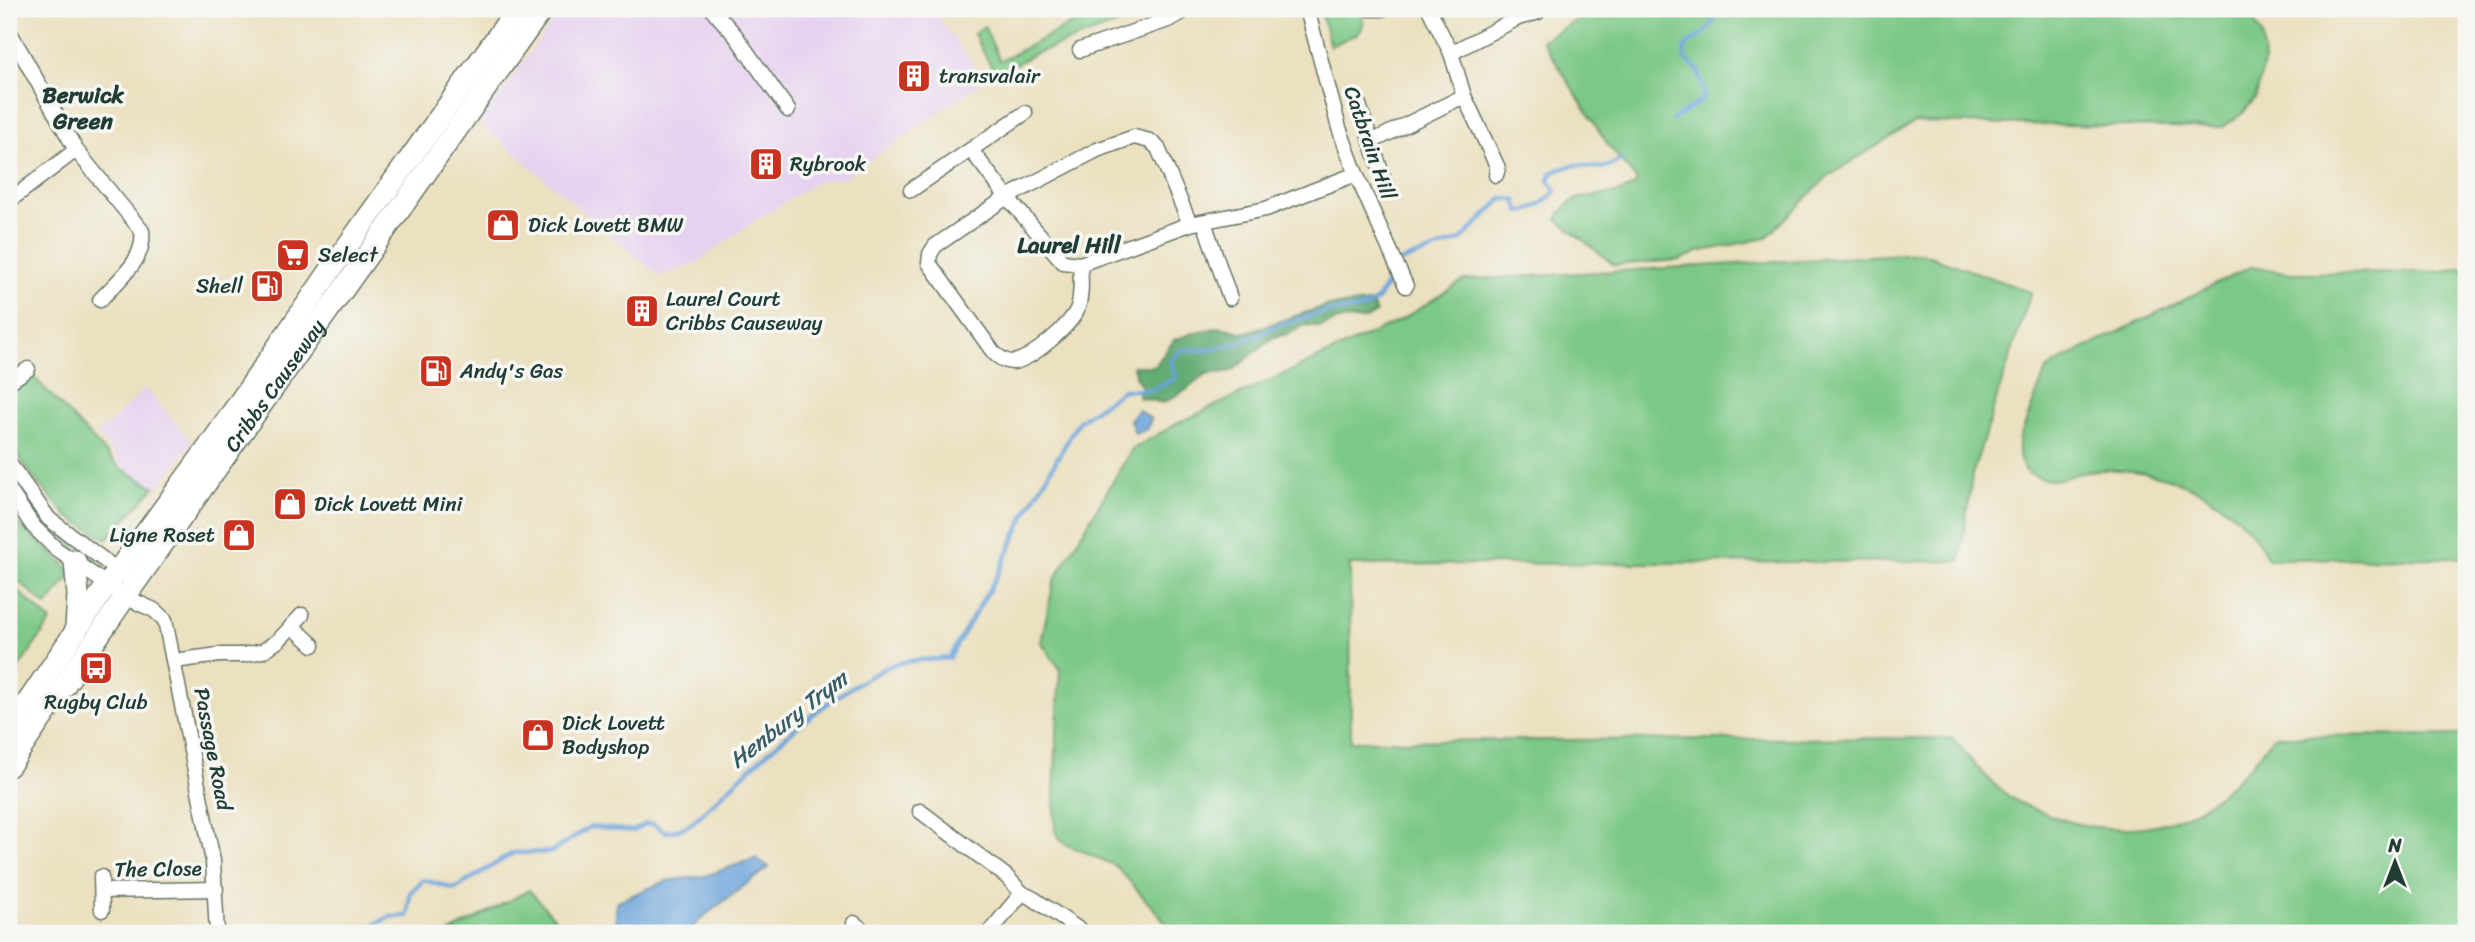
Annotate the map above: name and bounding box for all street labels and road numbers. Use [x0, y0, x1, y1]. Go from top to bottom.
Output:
street label: Catbrain Hill [1333, 81, 1408, 206]
street label: Cribbs Causeway [214, 311, 336, 461]
street label: Passage Road [182, 684, 244, 816]
street label: The Close [114, 849, 202, 889]

